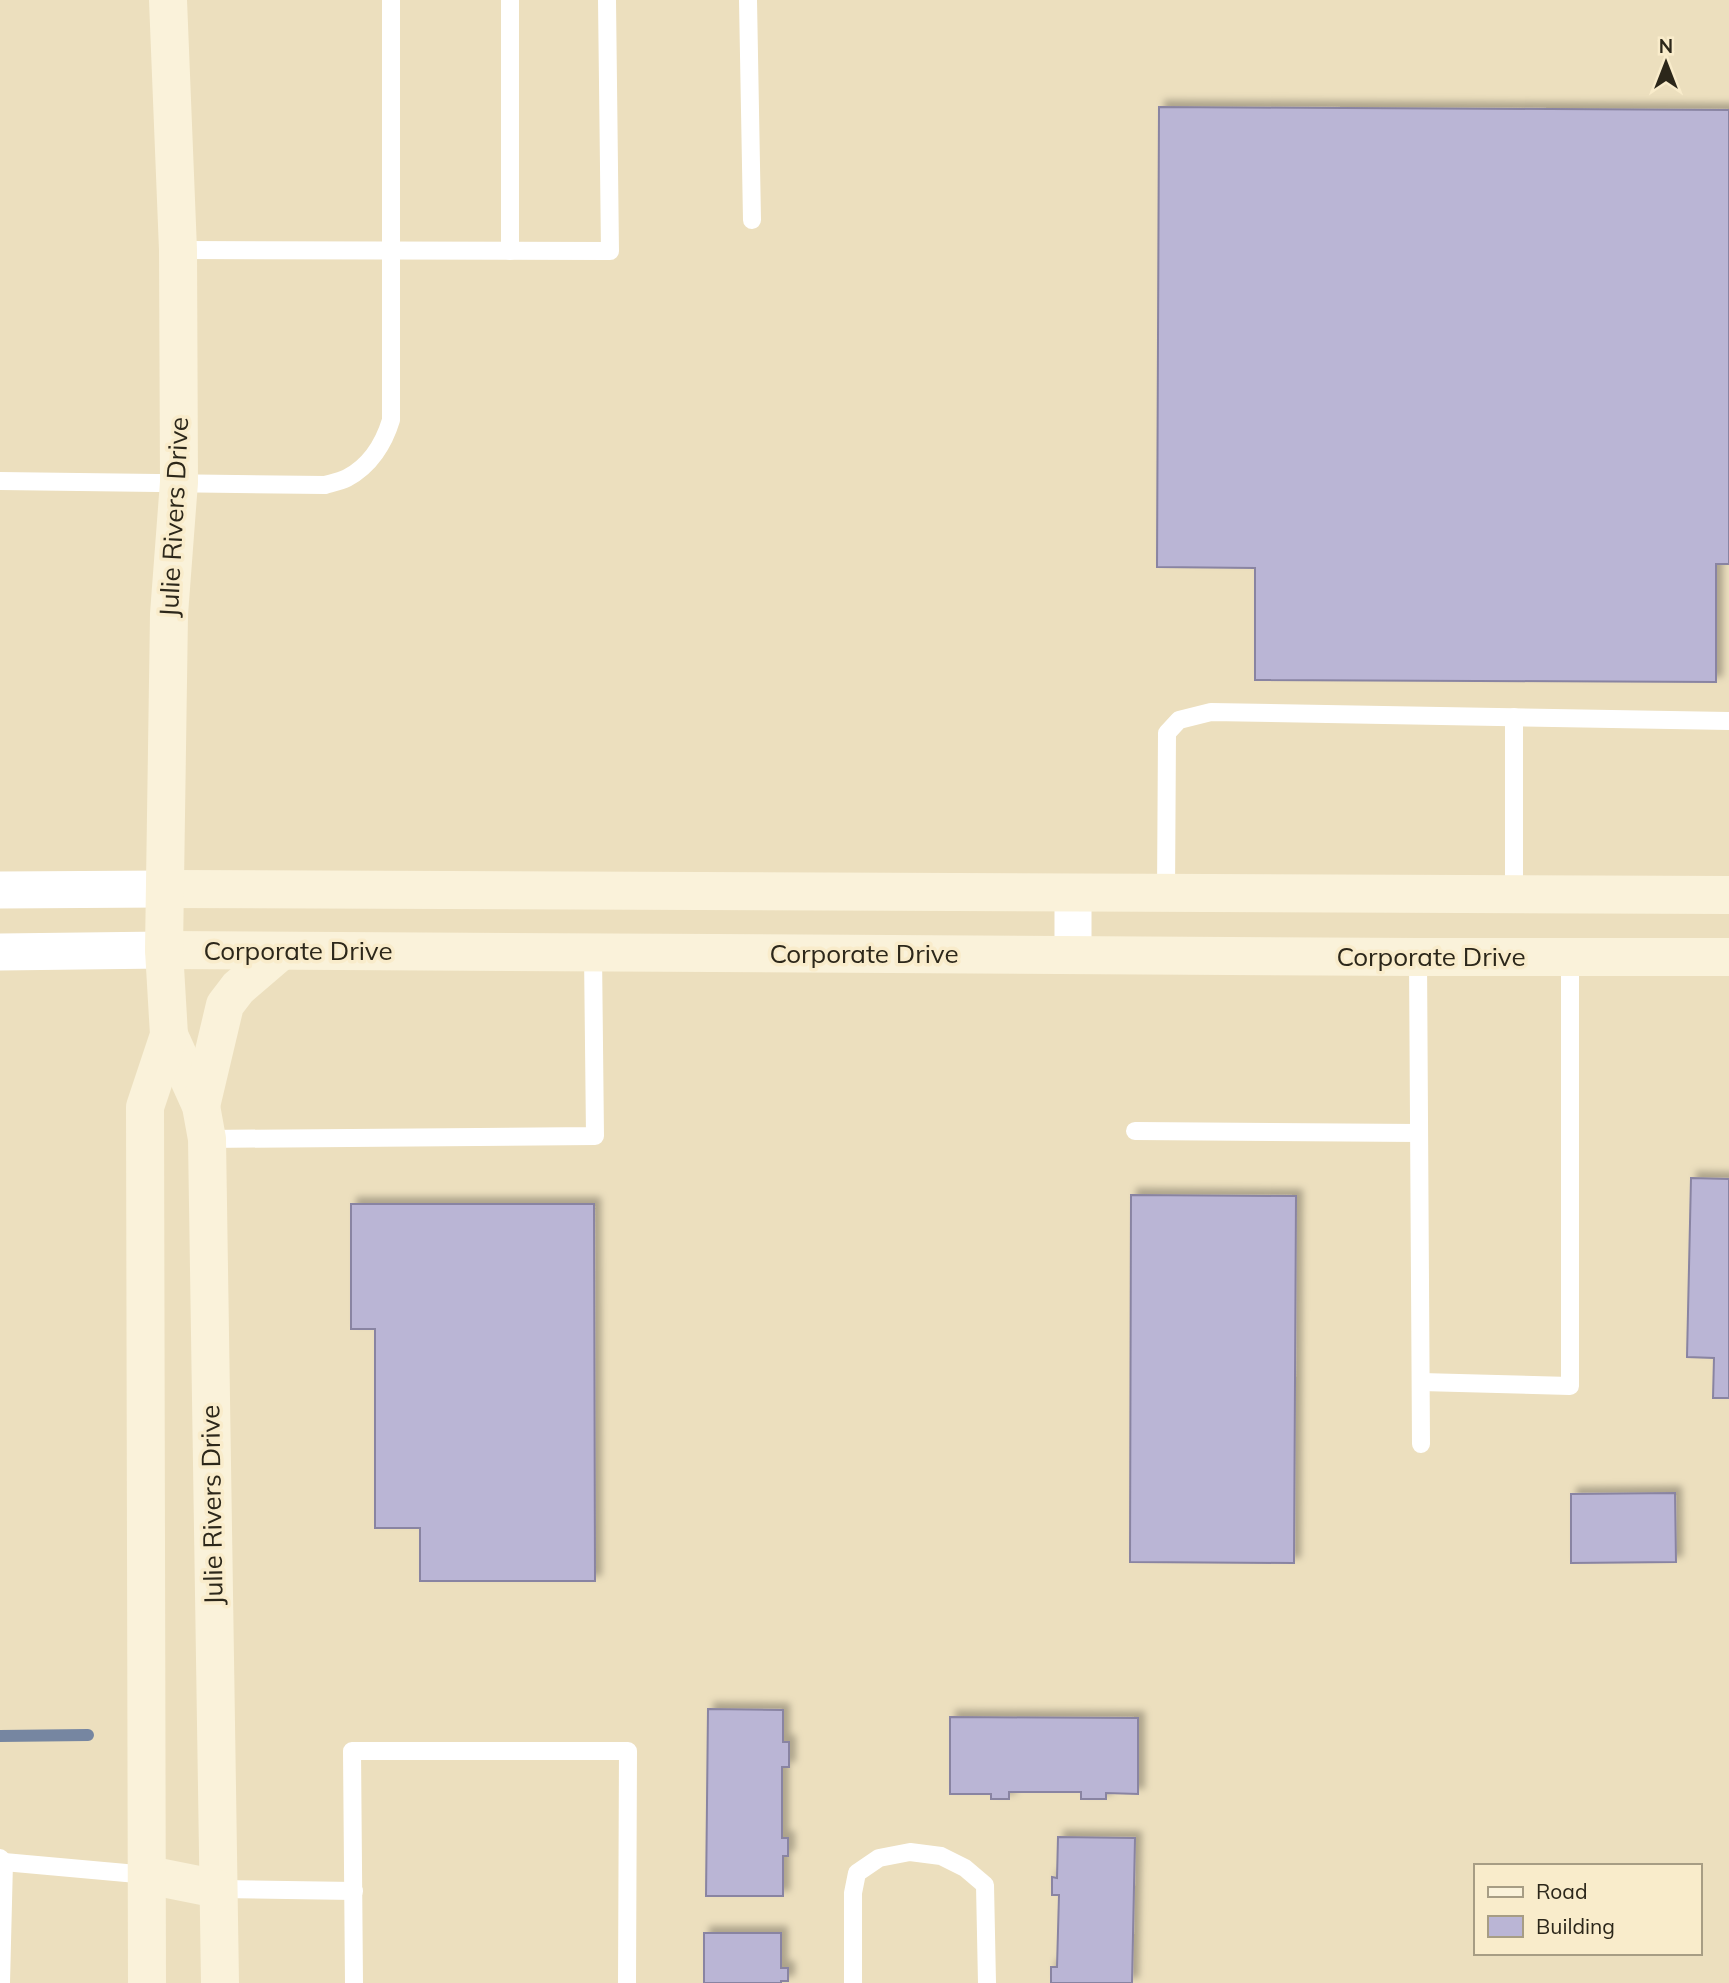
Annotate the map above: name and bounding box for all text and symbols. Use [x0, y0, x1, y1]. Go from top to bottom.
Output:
north arrow [1631, 28, 1701, 98]
text: N [1659, 34, 1673, 58]
street label: Julie Rivers Drive [152, 416, 195, 618]
street label: Corporate Drive [203, 934, 393, 967]
street label: Corporate Drive [769, 937, 959, 970]
street label: Corporate Drive [1336, 940, 1526, 973]
street label: Julie Rivers Drive [193, 1404, 230, 1606]
legend [1474, 1864, 1701, 1955]
text: Road [1536, 1878, 1587, 1904]
text: Building [1536, 1913, 1615, 1939]

